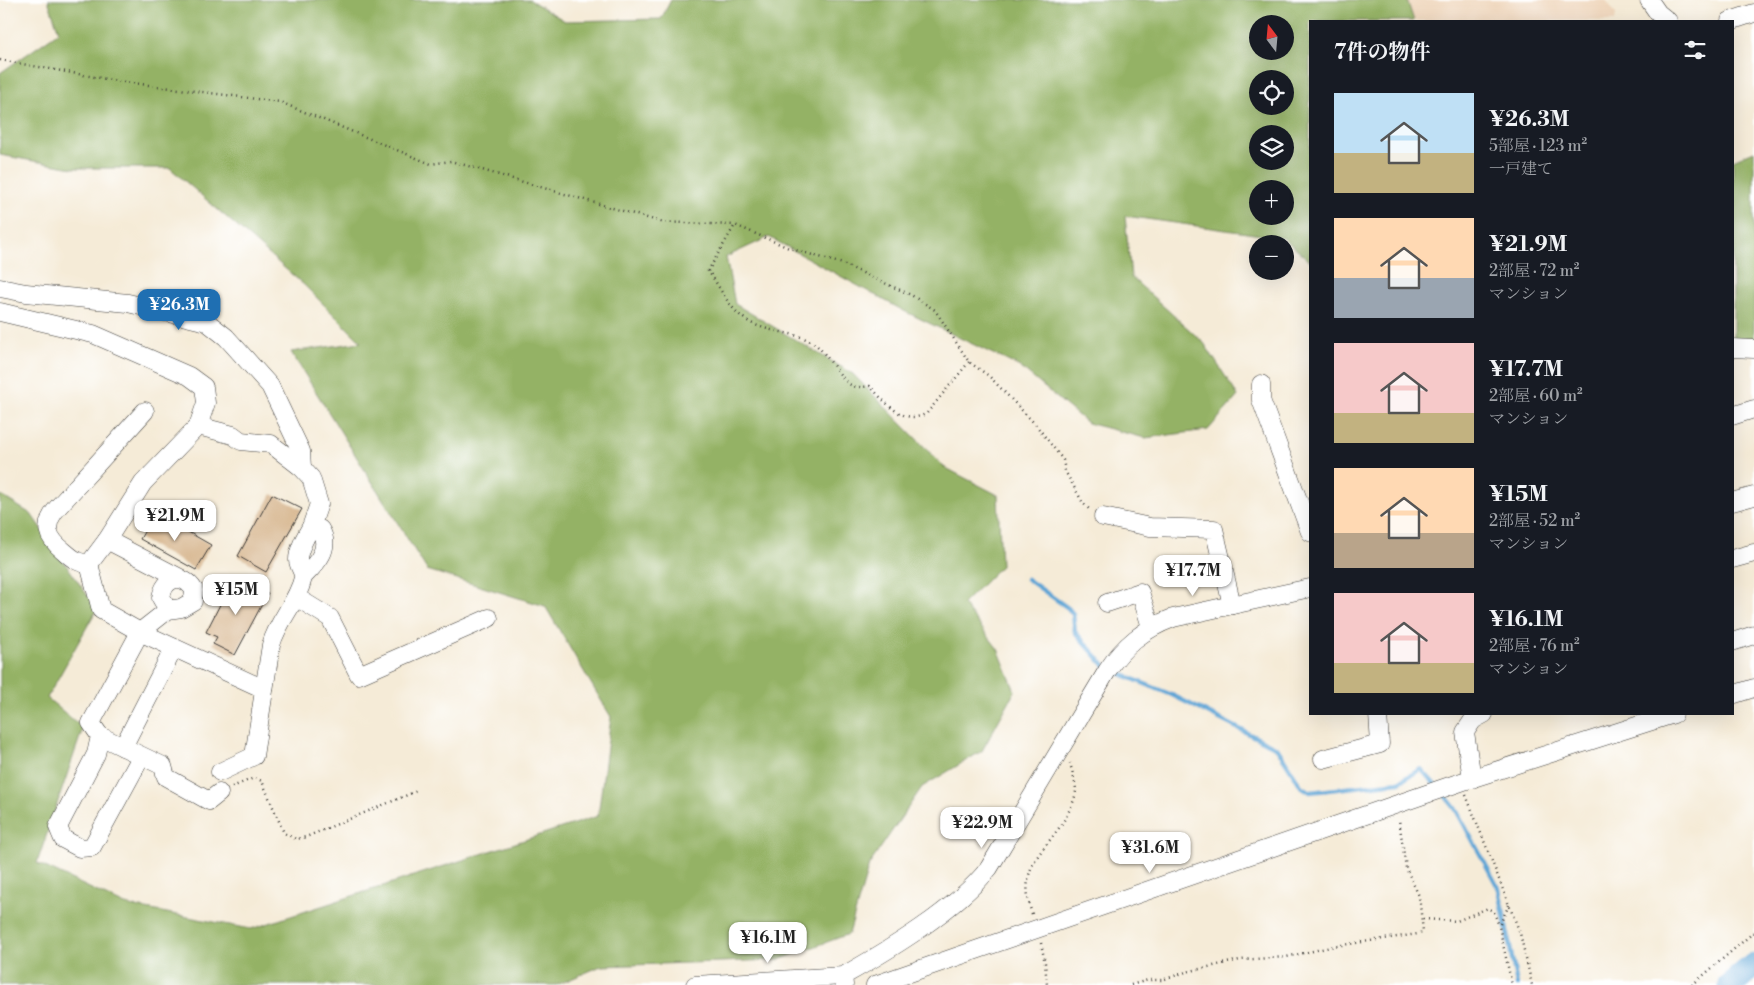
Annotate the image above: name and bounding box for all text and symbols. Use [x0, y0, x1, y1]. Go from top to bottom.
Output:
north arrow [1249, 15, 1294, 60]
map controls [1249, 15, 1294, 280]
icon: filters [1681, 36, 1709, 64]
text: 7件の物件 [1334, 40, 1430, 66]
button: locate [1249, 70, 1294, 115]
text: ¥26.3M [1489, 107, 1569, 133]
icon: home [1374, 113, 1434, 173]
button: layers [1249, 125, 1294, 170]
text: 5部屋 · 123 m² [1489, 136, 1587, 156]
text: 一戸建て [1489, 159, 1553, 179]
button: + [1249, 180, 1294, 225]
text: ¥21.9M [1489, 232, 1567, 258]
button: − [1249, 235, 1294, 280]
icon: home [1374, 238, 1434, 298]
text: 2部屋 · 72 m² [1489, 261, 1579, 281]
text: マンション [1489, 284, 1568, 304]
pin: ¥26.3M [138, 288, 220, 331]
text: ¥26.3M [148, 295, 210, 315]
text: ¥17.7M [1489, 357, 1563, 383]
icon: home [1374, 363, 1434, 423]
text: 2部屋 · 60 m² [1489, 386, 1583, 406]
text: マンション [1489, 409, 1568, 429]
text: ¥15M [1489, 482, 1548, 508]
icon: home [1374, 488, 1434, 548]
pin: ¥21.9M [134, 500, 216, 542]
text: ¥21.9M [145, 506, 205, 526]
text: 2部屋 · 52 m² [1489, 511, 1580, 531]
text: マンション [1489, 534, 1568, 554]
pin: ¥17.7M [1152, 554, 1234, 597]
text: ¥17.7M [1165, 561, 1221, 581]
pin: ¥15M [206, 574, 266, 616]
text: ¥15M [214, 580, 258, 600]
text: ¥16.1M [1489, 607, 1563, 633]
icon: home [1374, 613, 1434, 673]
text: 2部屋 · 76 m² [1489, 636, 1580, 656]
text: マンション [1489, 659, 1568, 679]
pin: ¥22.9M [941, 806, 1023, 849]
text: ¥22.9M [951, 813, 1013, 833]
pin: ¥31.6M [1109, 832, 1191, 874]
text: ¥31.6M [1121, 838, 1179, 858]
pin: ¥16.1M [727, 922, 809, 964]
text: ¥16.1M [740, 928, 796, 948]

